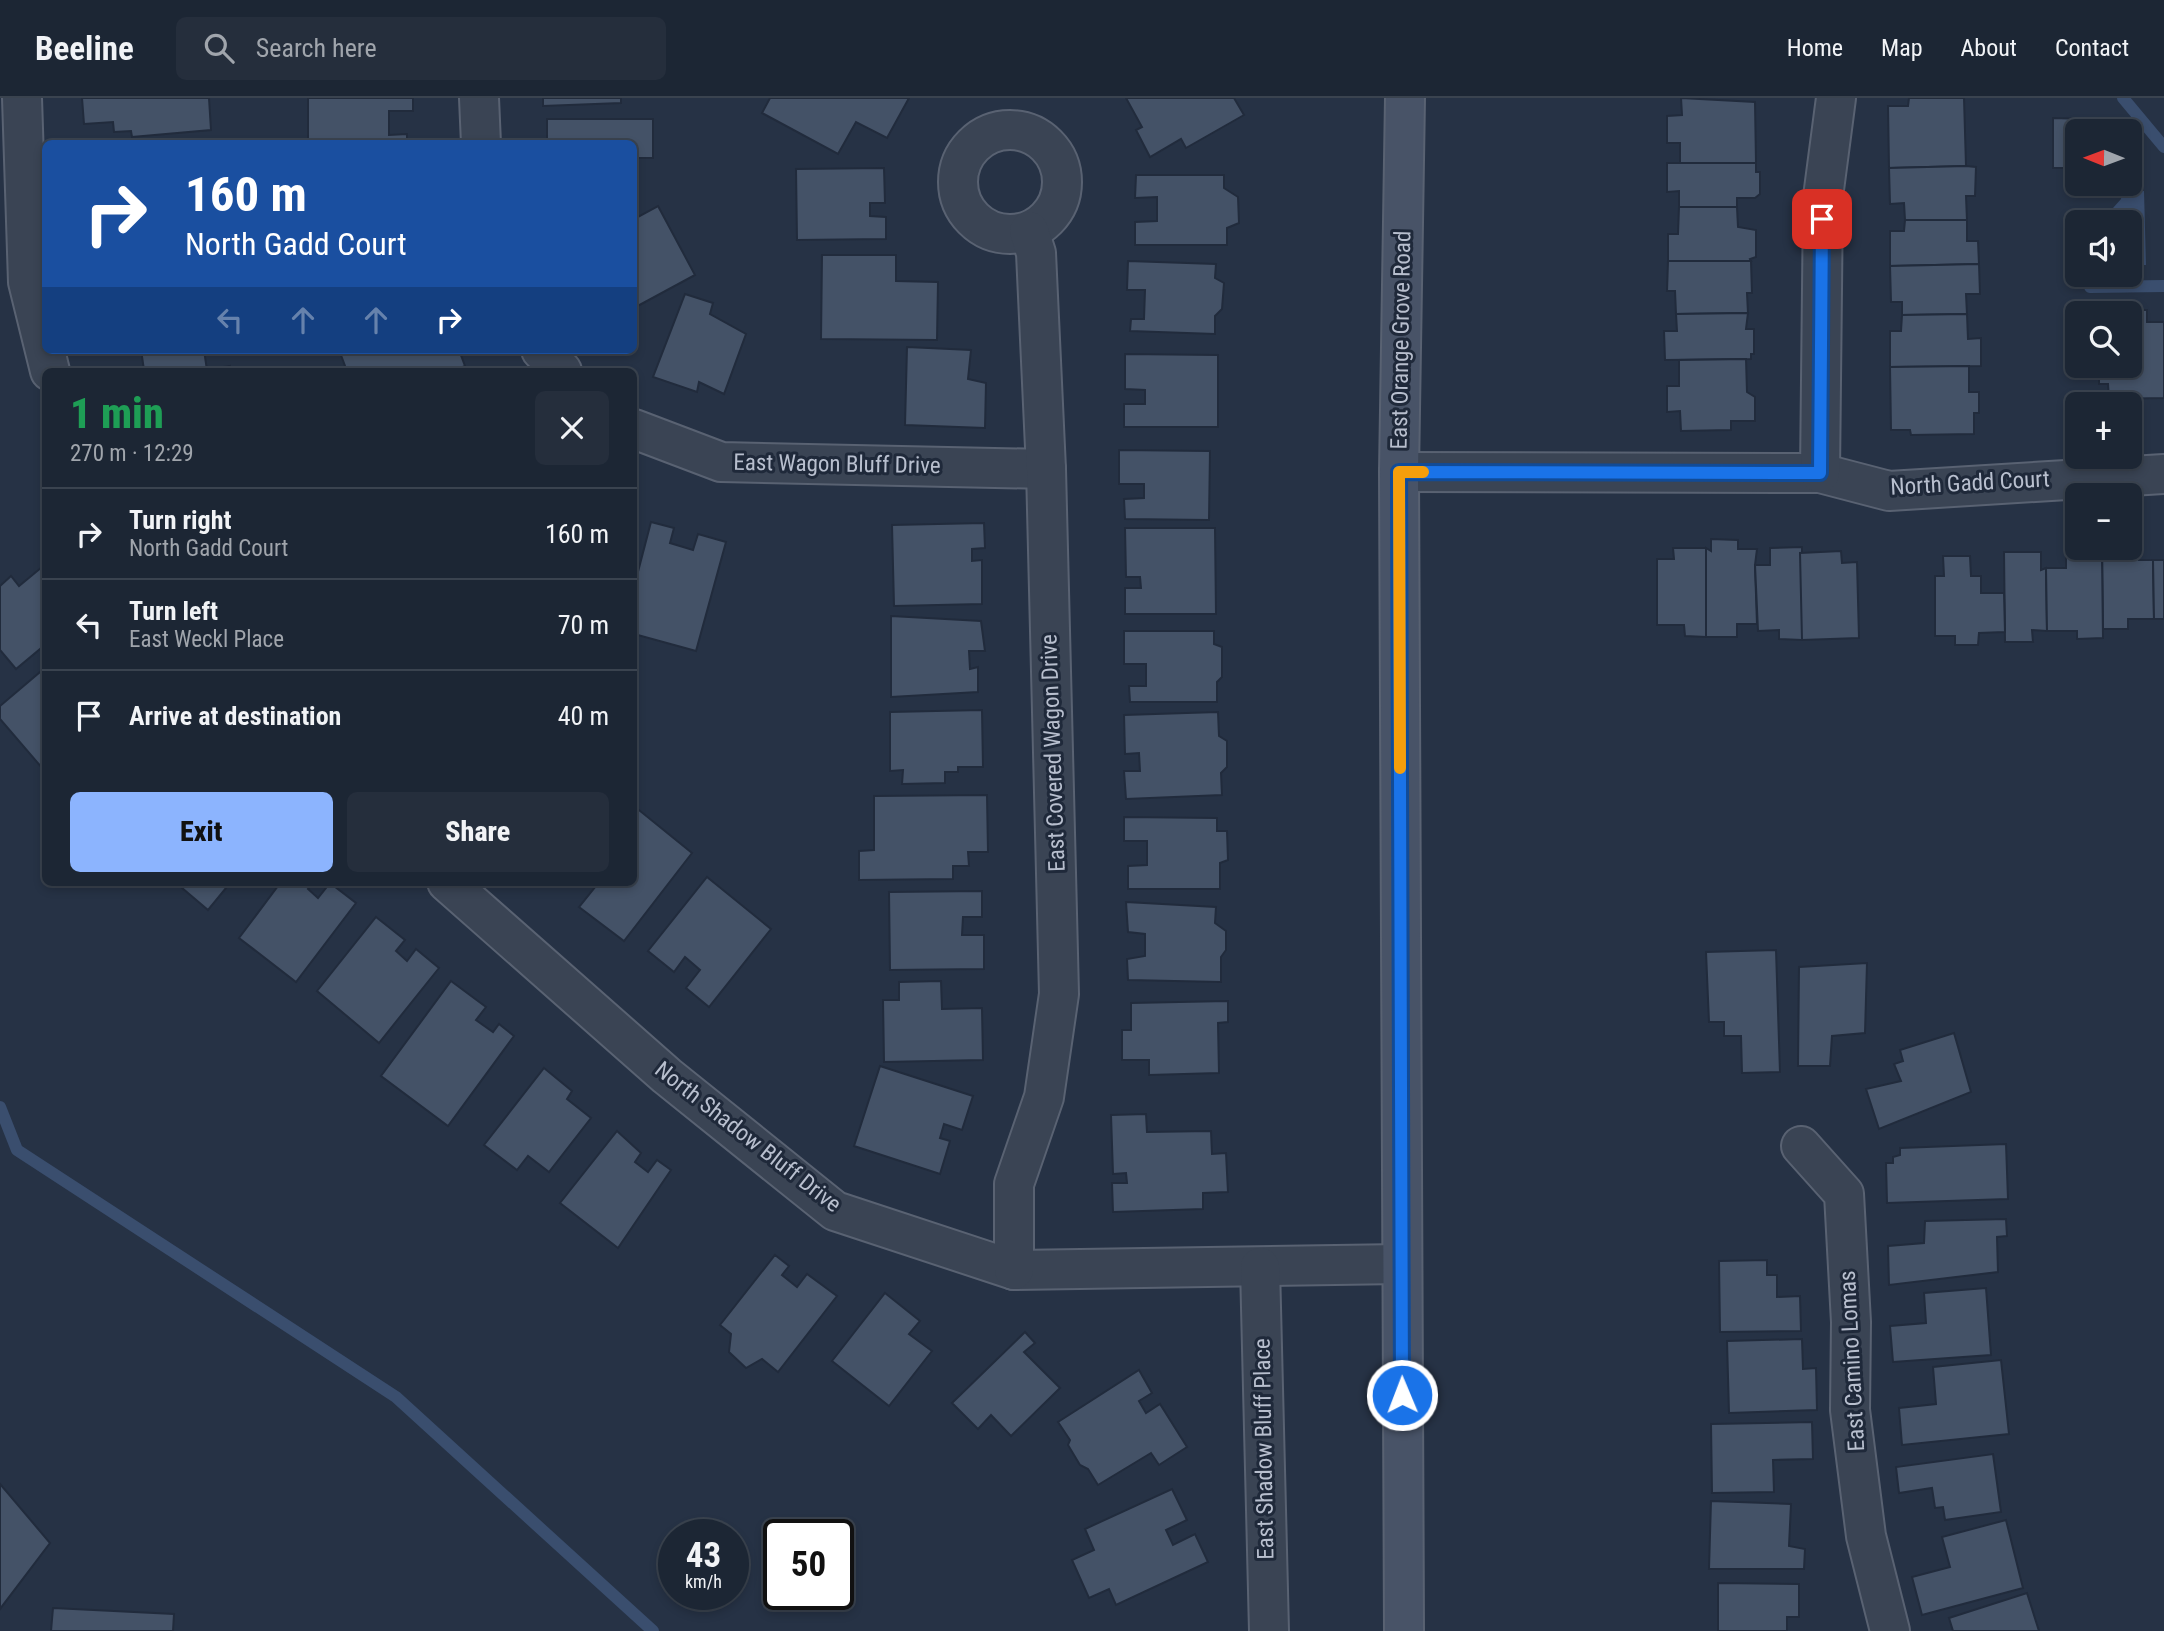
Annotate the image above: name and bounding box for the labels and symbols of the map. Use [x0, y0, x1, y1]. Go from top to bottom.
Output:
north arrow [2065, 119, 2142, 196]
pin [1792, 189, 1852, 249]
street label: East Orange Grove Road [1386, 230, 1416, 450]
street label: East Wagon Bluff Drive [733, 449, 941, 479]
street label: North Gadd Court [1890, 465, 2050, 501]
street label: East Covered Wagon Drive [1035, 634, 1071, 872]
street label: North Shadow Bluff Drive [650, 1056, 846, 1218]
street label: East Camino Lomas [1834, 1270, 1870, 1452]
street label: East Shadow Bluff Place [1249, 1338, 1279, 1560]
position arrow [1365, 1358, 1439, 1432]
speed limit sign: 50 [763, 1519, 854, 1610]

